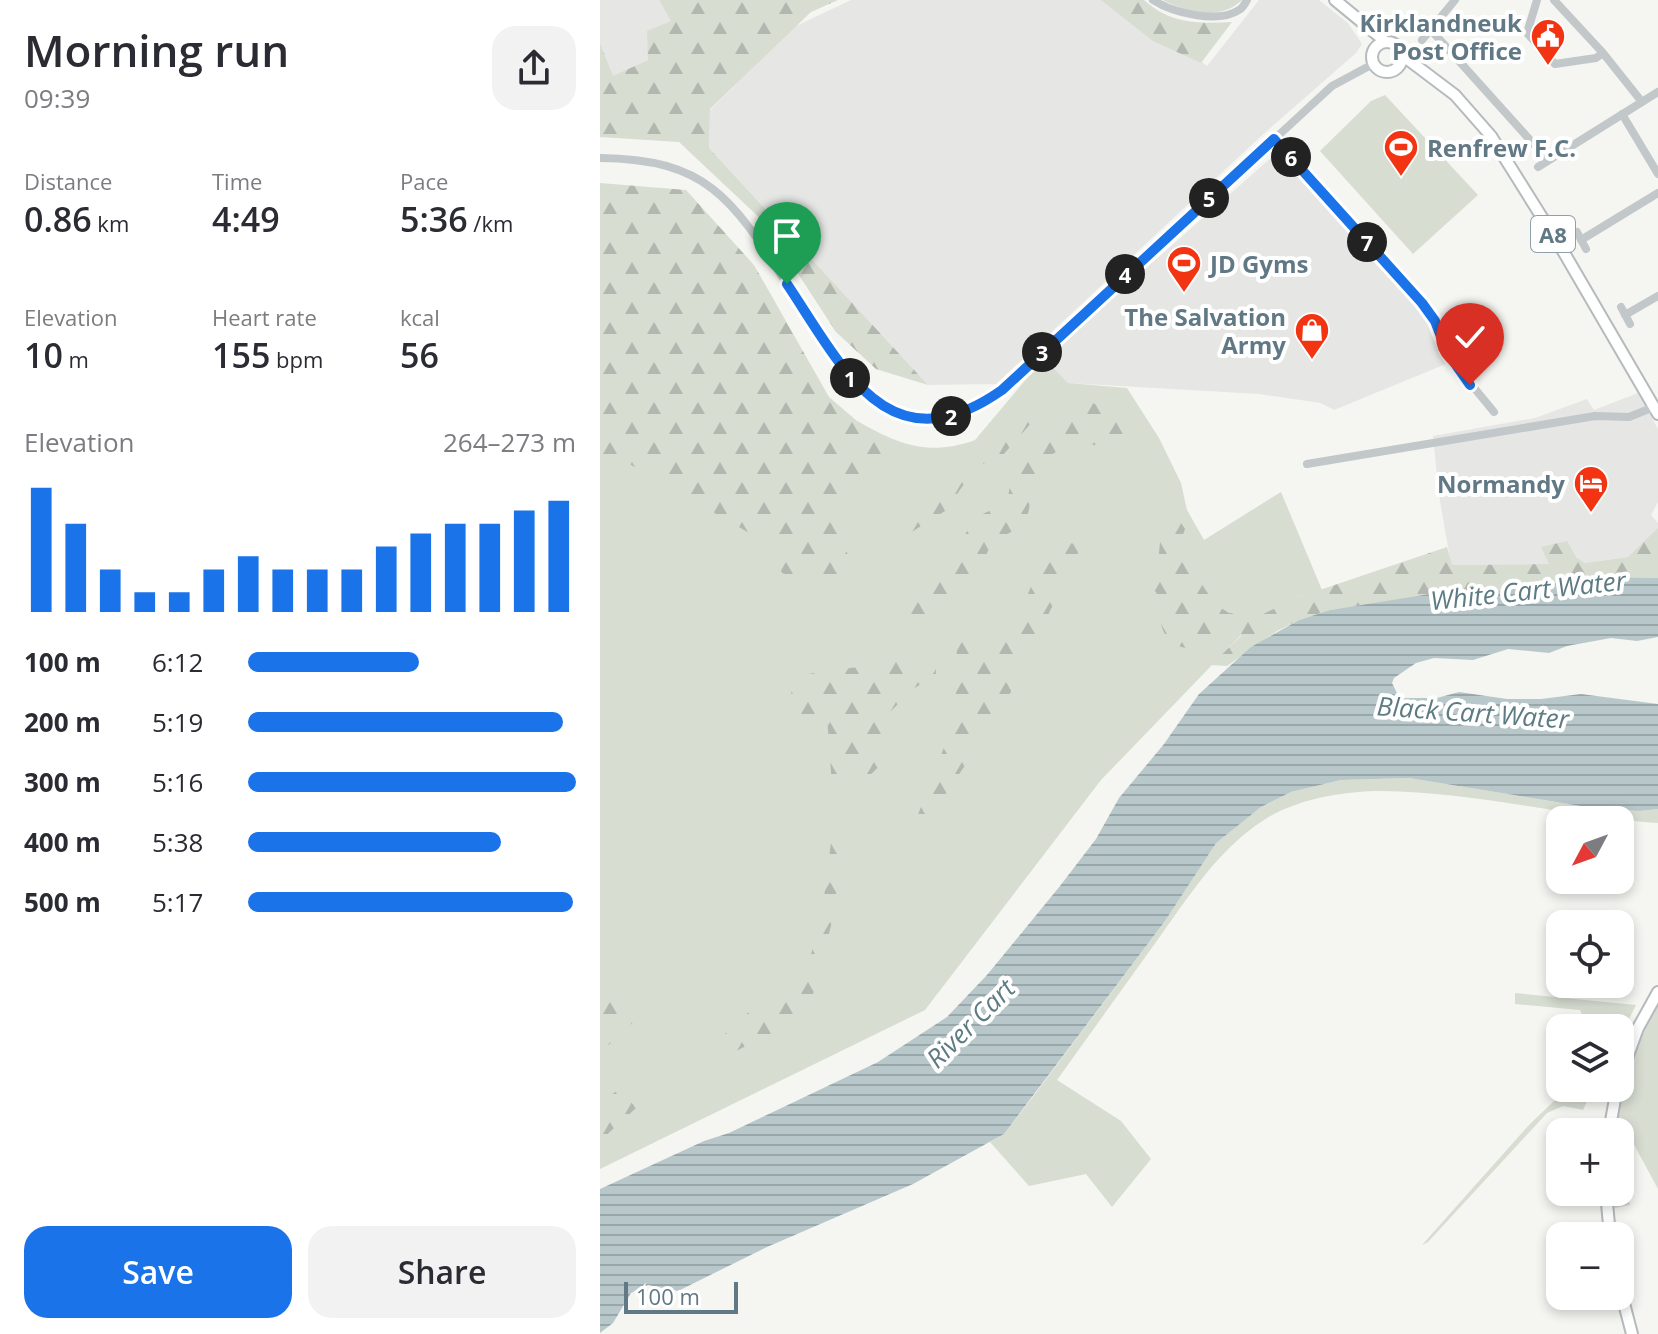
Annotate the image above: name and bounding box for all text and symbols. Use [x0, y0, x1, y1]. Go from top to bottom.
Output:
place label: Kirklandneuk Post Office [1360, 6, 1522, 67]
public building icon: Kirklandneuk Post Office [1529, 17, 1567, 67]
text: Morning run [24, 20, 289, 80]
button: share [492, 26, 576, 110]
text: 09:39 [24, 80, 90, 116]
sports icon: Renfrew F.C. [1382, 128, 1420, 178]
place label: Renfrew F.C. [1427, 131, 1576, 164]
pin: 6 [1271, 137, 1311, 177]
text: 6 [1285, 142, 1297, 172]
text: Distance [24, 166, 112, 196]
text: Time [212, 166, 262, 196]
text: Pace [400, 166, 448, 196]
pin: 5 [1189, 178, 1229, 218]
text: 5 [1203, 183, 1215, 213]
text: 0.86 [24, 196, 92, 242]
text: 4:49 [212, 196, 280, 242]
text: 5:36 [400, 196, 468, 242]
pin [753, 202, 821, 284]
text: km [92, 208, 129, 238]
text: /km [468, 208, 513, 238]
icon: arrive [765, 214, 809, 258]
road number: A8 [1531, 216, 1575, 252]
pin: 7 [1347, 222, 1387, 262]
text: 7 [1361, 227, 1373, 257]
sports icon: JD Gyms [1165, 244, 1203, 294]
place label: JD Gyms [1208, 247, 1309, 280]
pin: 4 [1105, 254, 1145, 294]
text: 4 [1119, 259, 1131, 289]
place label: The Salvation Army [1124, 300, 1286, 361]
text: Elevation [24, 302, 117, 332]
text: Heart rate [212, 302, 317, 332]
text: kcal [400, 302, 440, 332]
pin [1436, 303, 1504, 385]
shop icon: The Salvation Army [1293, 311, 1331, 361]
icon: check [1448, 315, 1492, 359]
text: 10 [24, 332, 63, 378]
text: 155 [212, 332, 270, 378]
text: 56 [400, 332, 439, 378]
pin: 3 [1022, 332, 1062, 372]
text: 3 [1036, 337, 1048, 367]
text: m [63, 344, 89, 374]
text: bpm [270, 344, 323, 374]
pin: 1 [830, 358, 870, 398]
text: 1 [844, 363, 856, 393]
pin: 2 [931, 396, 971, 436]
text: 2 [945, 401, 957, 431]
text: Elevation [24, 424, 134, 460]
text: 264–273 m [443, 424, 576, 460]
hotel icon: Normandy [1572, 464, 1610, 514]
place label: Normandy [1437, 467, 1565, 500]
water label: White Cart Water [1429, 562, 1629, 618]
text: 100 m [24, 644, 101, 680]
text: 6:12 [152, 644, 203, 680]
water label: Black Cart Water [1376, 687, 1572, 737]
text: 200 m [24, 704, 101, 740]
text: 5:19 [152, 704, 203, 740]
text: 300 m [24, 764, 101, 800]
text: 5:16 [152, 764, 203, 800]
north arrow [1546, 806, 1634, 894]
map controls [1546, 806, 1634, 1310]
text: 400 m [24, 824, 101, 860]
text: 5:38 [152, 824, 203, 860]
text: 500 m [24, 884, 101, 920]
text: 5:17 [152, 884, 203, 920]
button: locate [1546, 910, 1634, 998]
water label: River Cart [918, 970, 1023, 1075]
button: layers [1546, 1014, 1634, 1102]
button: + [1546, 1118, 1634, 1206]
button: − [1546, 1222, 1634, 1310]
button: Save [24, 1226, 292, 1318]
button: Share [308, 1226, 576, 1318]
scale bar [624, 1278, 738, 1314]
text: 100 m [636, 1281, 700, 1311]

